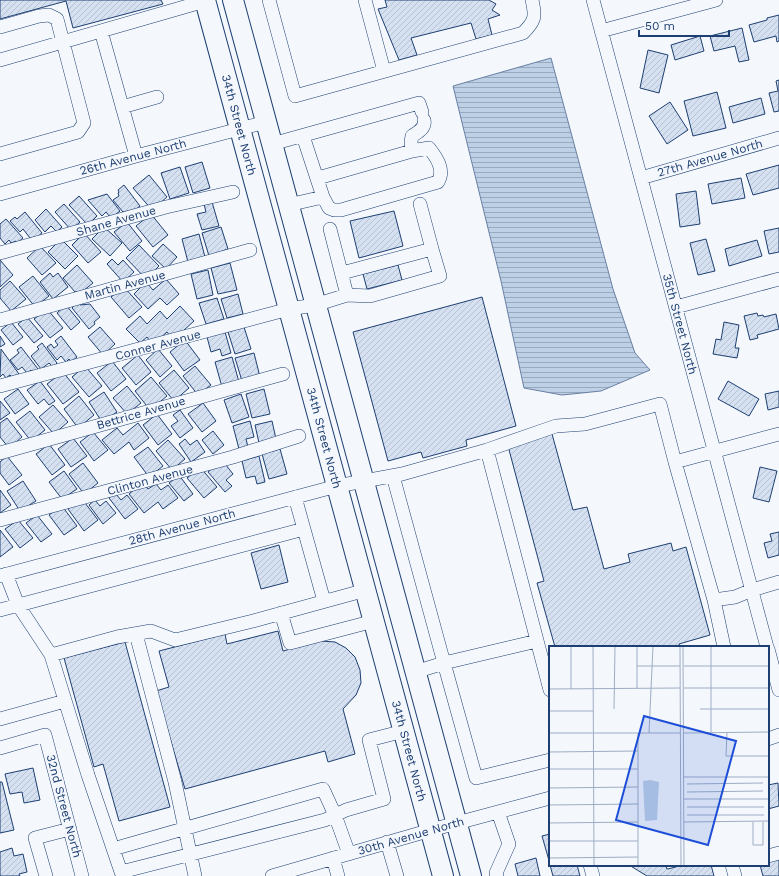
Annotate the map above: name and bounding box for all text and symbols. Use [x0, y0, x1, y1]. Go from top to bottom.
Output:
scale bar [639, 12, 729, 38]
text: 50 m [645, 19, 675, 33]
street label: 34th Street North [219, 73, 259, 177]
street label: 26th Avenue North [78, 136, 188, 178]
street label: 27th Avenue North [656, 136, 764, 180]
street label: Shane Avenue [75, 203, 158, 239]
street label: Martin Avenue [83, 267, 167, 303]
street label: 35th Street North [660, 272, 700, 376]
street label: Conner Avenue [114, 327, 202, 363]
street label: 34th Street North [304, 386, 344, 490]
street label: Bettrice Avenue [95, 394, 187, 432]
street label: Clinton Avenue [106, 462, 194, 498]
street label: 28th Avenue North [127, 506, 237, 548]
inset map [549, 646, 769, 866]
street label: 34th Street North [389, 699, 429, 803]
street label: 32nd Street North [44, 753, 84, 859]
street label: 30th Avenue North [356, 814, 466, 858]

